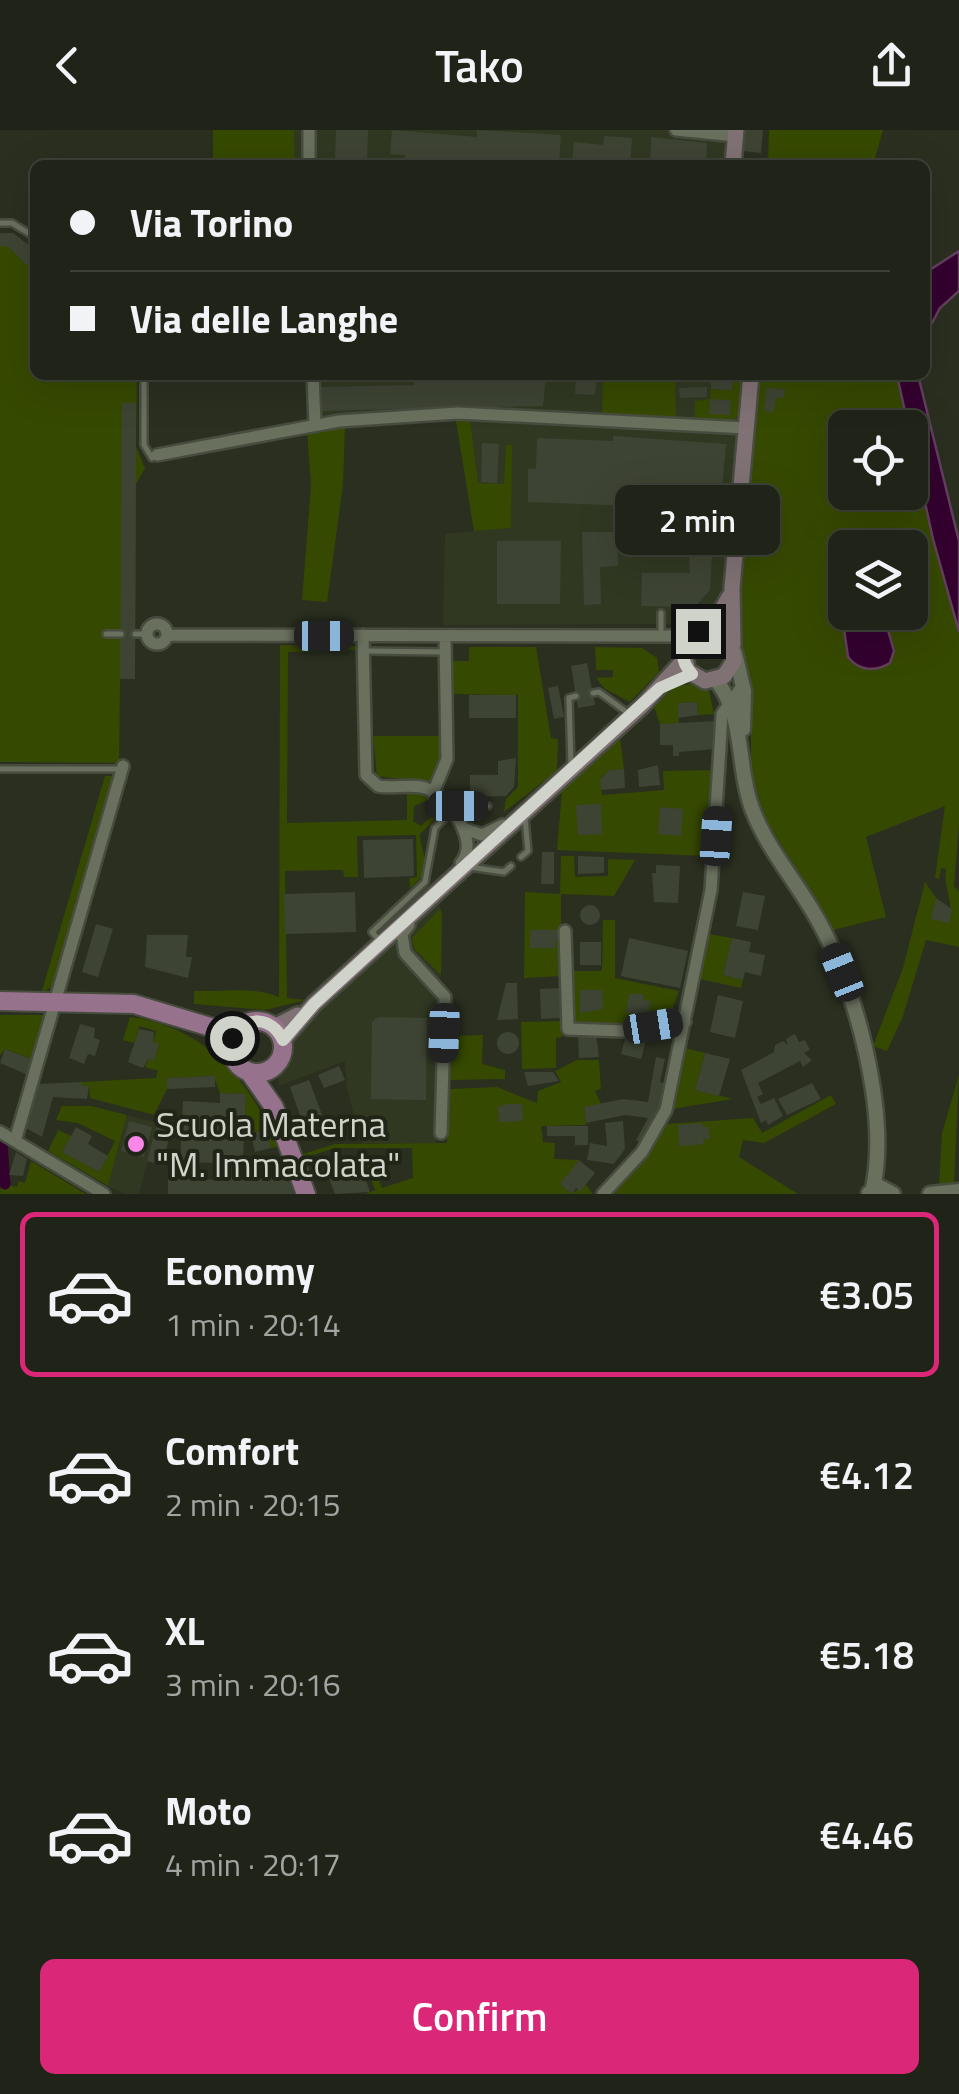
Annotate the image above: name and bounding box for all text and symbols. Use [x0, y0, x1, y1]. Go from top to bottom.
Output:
text: Tako [435, 31, 524, 99]
icon: back [40, 38, 95, 93]
icon: share [864, 38, 919, 93]
text: Via Torino [130, 194, 293, 252]
text: Via delle Langhe [130, 290, 398, 348]
map controls [828, 410, 928, 630]
button: locate [828, 410, 928, 510]
callout: 2 min [616, 486, 780, 556]
text: 2 min [659, 496, 736, 544]
button: layers [828, 530, 928, 630]
route end [676, 609, 721, 654]
car [294, 621, 354, 651]
car [428, 791, 488, 821]
car [699, 805, 733, 867]
car [817, 939, 867, 1005]
car [428, 1002, 460, 1064]
car [621, 1006, 685, 1046]
route start [210, 1016, 255, 1061]
place label: Scuola Materna "M. Immacolata" [156, 1097, 400, 1191]
marker: Scuola Materna "M. Immacolata" [125, 1133, 147, 1155]
text: Economy [165, 1242, 315, 1300]
icon: car [45, 1250, 135, 1340]
text: €3.05 [820, 1266, 914, 1324]
text: 1 min · 20:14 [165, 1300, 341, 1348]
text: Comfort [165, 1422, 299, 1480]
icon: car [45, 1430, 135, 1520]
text: €4.12 [820, 1446, 914, 1504]
text: 2 min · 20:15 [165, 1480, 341, 1528]
text: XL [165, 1602, 205, 1660]
icon: car [45, 1610, 135, 1700]
text: €5.18 [820, 1626, 914, 1684]
text: 3 min · 20:16 [165, 1660, 341, 1708]
text: Moto [165, 1782, 252, 1840]
icon: car [45, 1790, 135, 1880]
text: €4.46 [820, 1806, 914, 1864]
text: 4 min · 20:17 [165, 1840, 341, 1888]
button: Confirm [40, 1959, 919, 2074]

